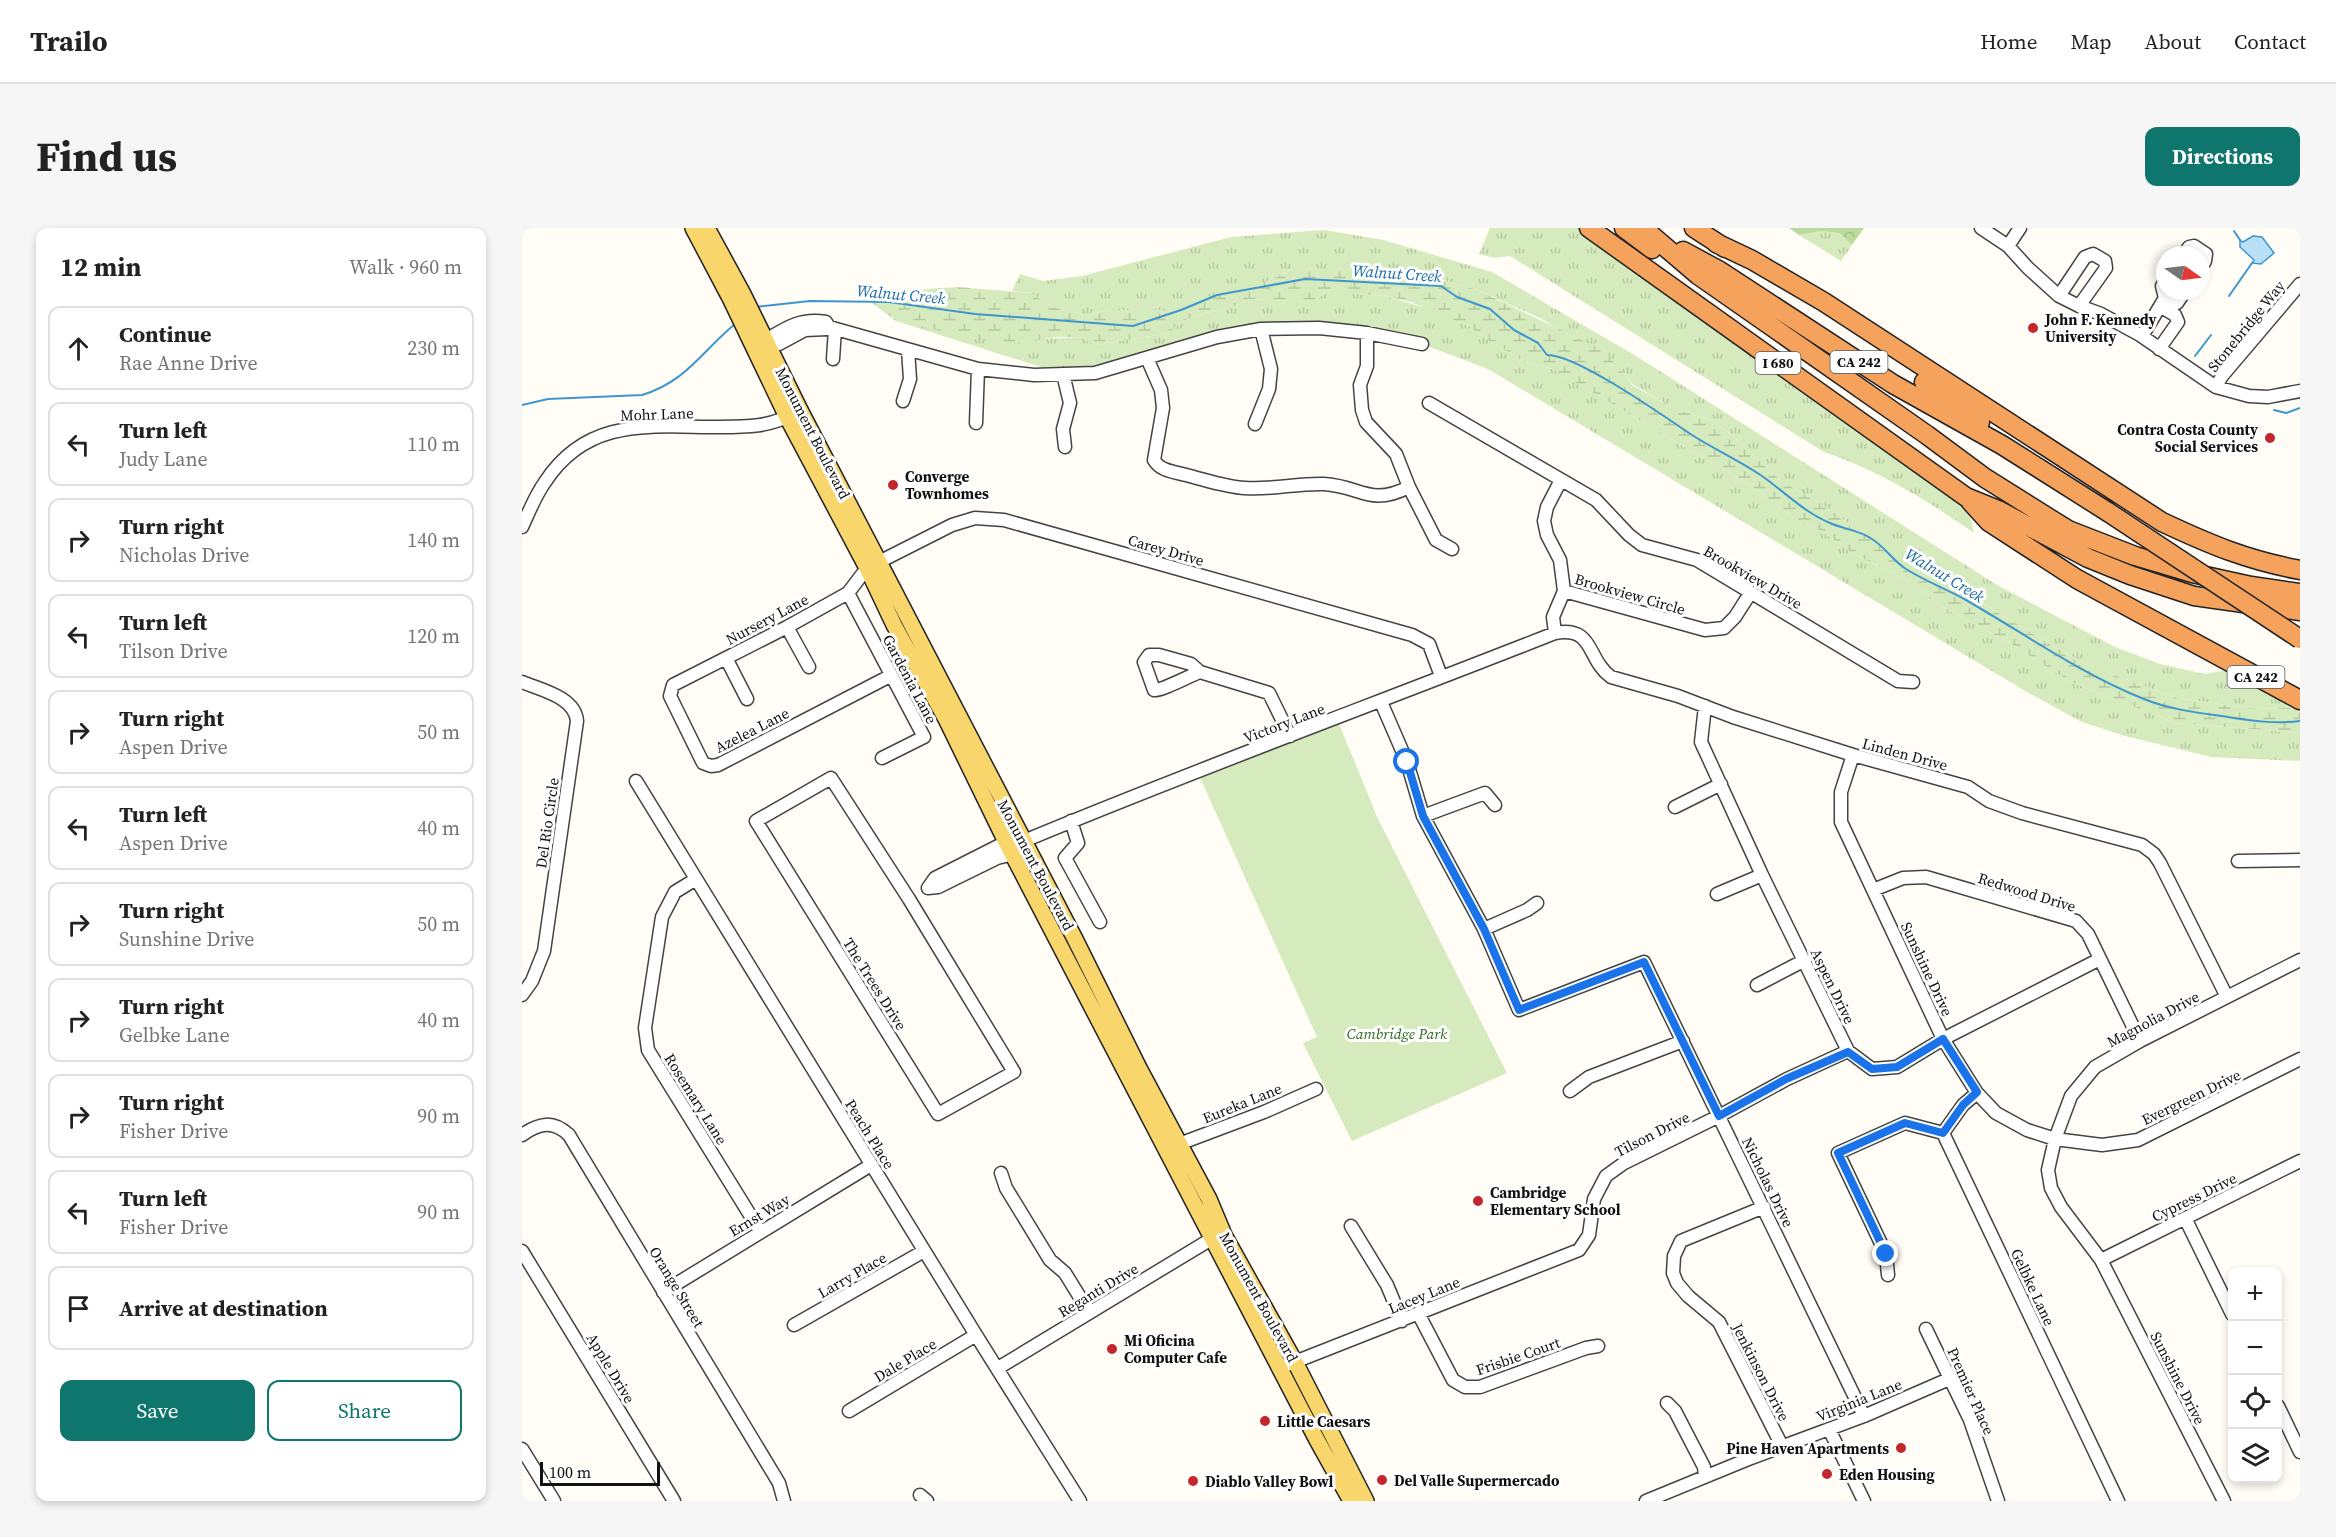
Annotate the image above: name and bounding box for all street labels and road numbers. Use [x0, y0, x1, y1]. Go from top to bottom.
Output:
street label: Stonebridge Way [2203, 276, 2290, 376]
road number: CA 242 [1830, 351, 1888, 373]
road number: I 680 [1756, 352, 1800, 374]
street label: Monument Boulevard [771, 363, 856, 503]
street label: Mohr Lane [620, 402, 694, 426]
street label: Carey Drive [1126, 529, 1207, 571]
street label: Brookview Drive [1700, 540, 1807, 614]
street label: Brookview Circle [1572, 568, 1688, 620]
street label: Nursery Lane [722, 588, 812, 650]
street label: Gardenia Lane [878, 631, 942, 728]
road number: CA 242 [2228, 666, 2284, 688]
street label: Victory Lane [1240, 698, 1328, 748]
street label: Azelea Lane [711, 702, 793, 758]
street label: Linden Drive [1860, 733, 1950, 776]
street label: Del Rio Circle [530, 776, 564, 870]
street label: Monument Boulevard [993, 796, 1080, 935]
street label: Redwood Drive [1975, 867, 2079, 917]
street label: Sunshine Drive [1896, 919, 1958, 1020]
street label: The Trees Drive [838, 934, 912, 1034]
street label: Aspen Drive [1806, 945, 1860, 1028]
street label: Magnolia Drive [2103, 986, 2203, 1052]
street label: Rosemary Lane [660, 1049, 733, 1149]
street label: Evergreen Drive [2138, 1064, 2244, 1130]
street label: Eureka Lane [1199, 1077, 1285, 1128]
street label: Peach Place [840, 1095, 900, 1173]
street label: Tilson Drive [1611, 1106, 1693, 1162]
street label: Nicholas Drive [1737, 1133, 1799, 1231]
street label: Cypress Drive [2148, 1167, 2240, 1227]
street label: Ernst Way [725, 1188, 794, 1241]
street label: Monument Boulevard [1215, 1228, 1304, 1366]
street label: Orange Street [645, 1243, 709, 1332]
street label: Gelbke Lane [2006, 1245, 2060, 1329]
street label: Larry Place [814, 1247, 891, 1303]
street label: Reganti Drive [1054, 1258, 1142, 1322]
street label: Lacey Lane [1385, 1271, 1463, 1319]
street label: Jenkinson Drive [1727, 1319, 1795, 1425]
street label: Sunshine Drive [2146, 1328, 2211, 1428]
street label: Apple Drive [582, 1329, 640, 1407]
street label: Frisbie Court [1473, 1332, 1563, 1380]
street label: Dale Place [870, 1333, 941, 1387]
street label: Premier Place [1942, 1344, 2000, 1438]
street label: Virginia Lane [1813, 1373, 1905, 1427]

